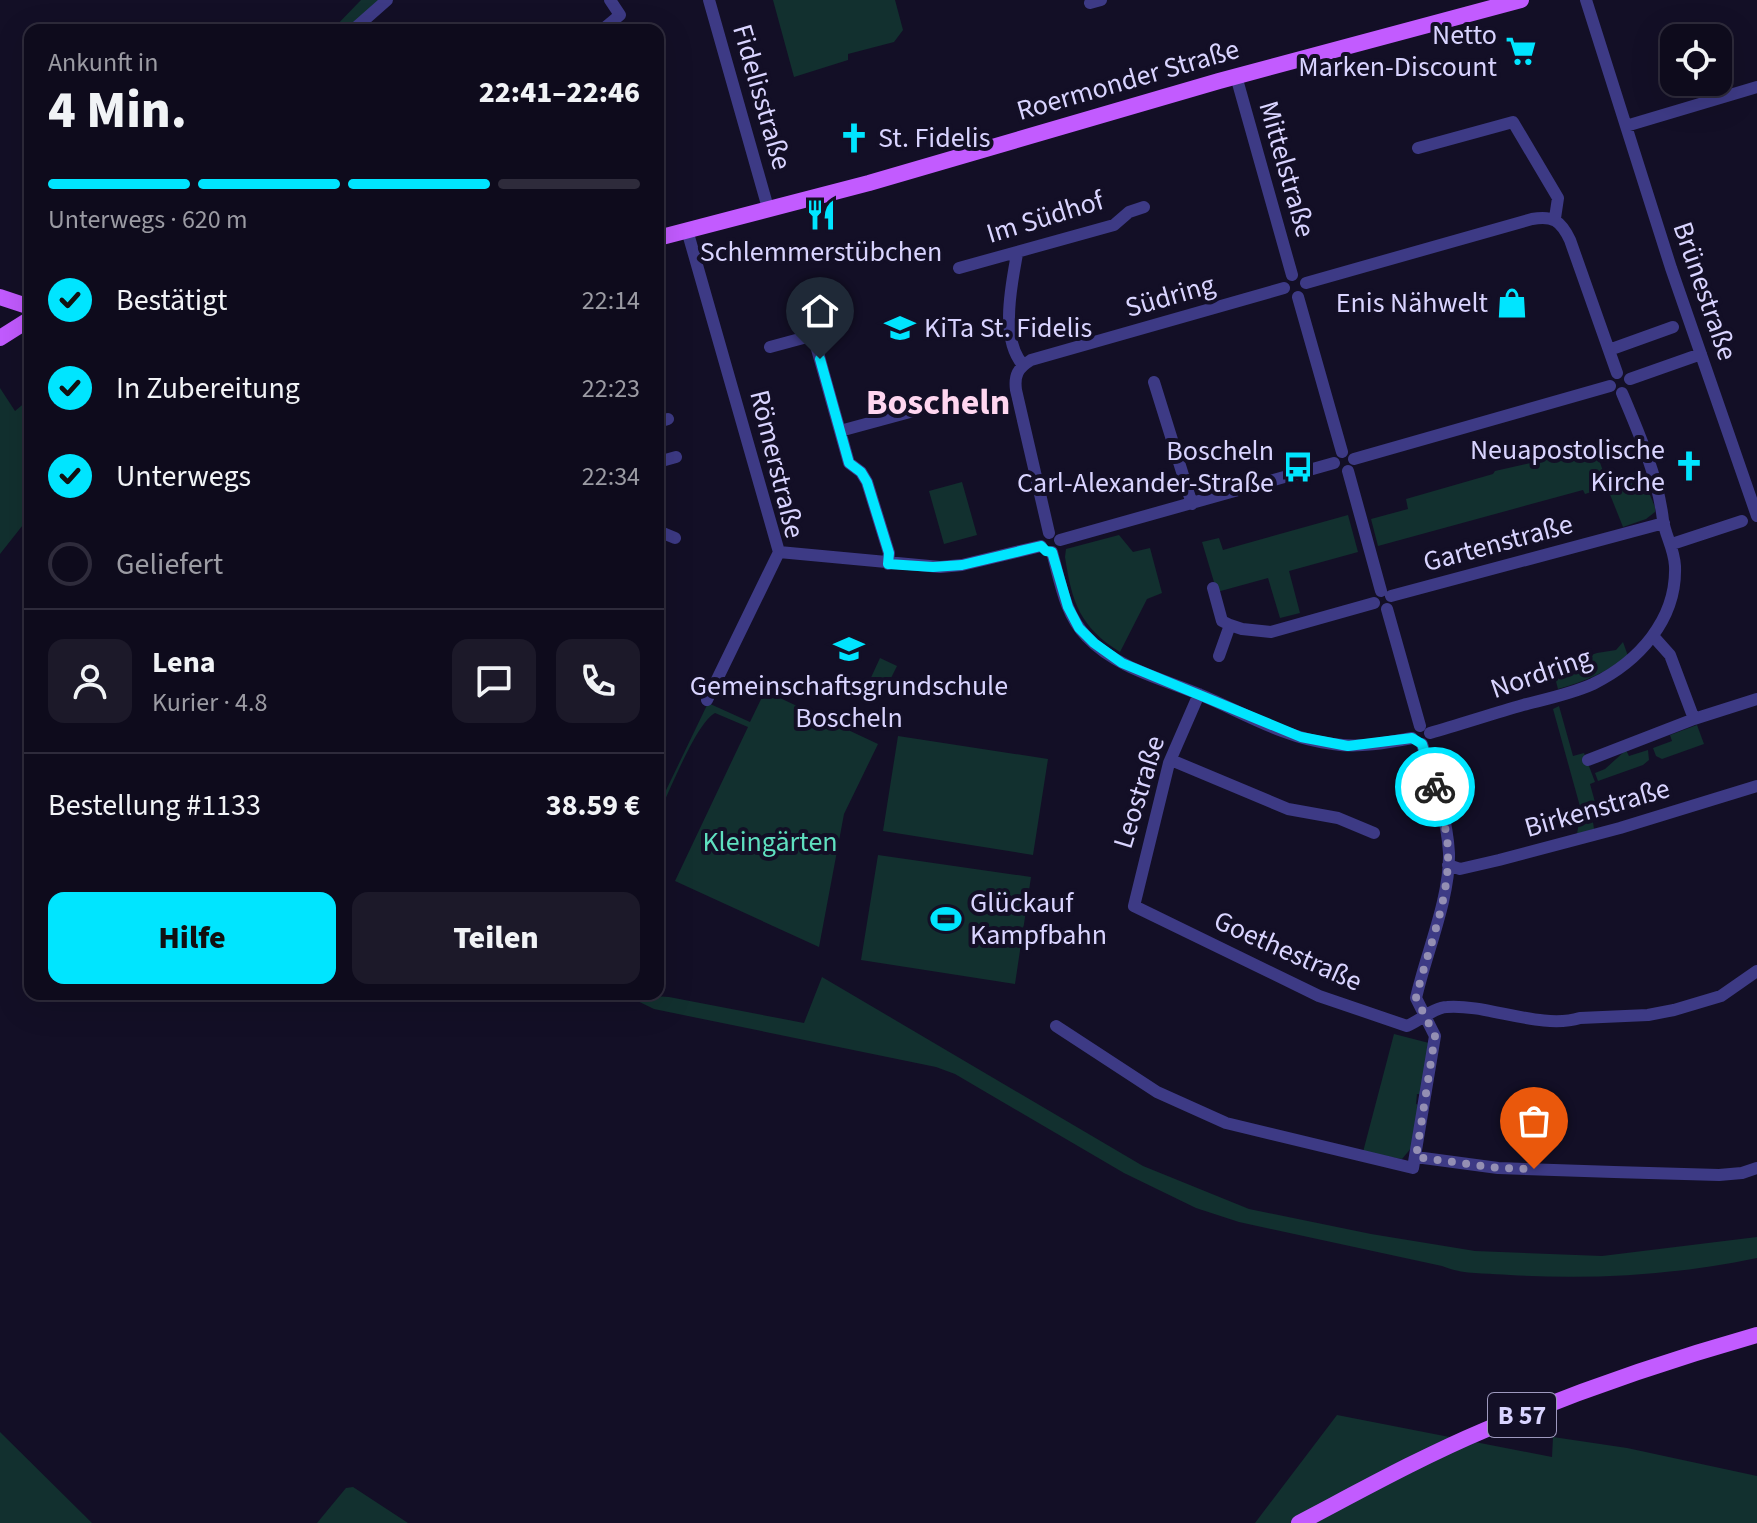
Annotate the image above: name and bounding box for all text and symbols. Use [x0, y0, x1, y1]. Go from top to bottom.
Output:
place label: Netto Marken-Discount [1298, 15, 1498, 87]
street label: Fidelisstraße [722, 20, 802, 174]
map controls [1660, 24, 1732, 96]
button: locate [1660, 24, 1732, 96]
street label: Roermonder Straße [1012, 29, 1244, 131]
supermarket icon: Netto Marken-Discount [1504, 34, 1538, 68]
text: Ankunft in [48, 44, 158, 81]
text: 22:41–22:46 [479, 71, 640, 114]
text: 4 Min. [48, 74, 187, 148]
street label: Mittelstraße [1248, 96, 1326, 242]
place label: St. Fidelis [878, 118, 990, 158]
church icon: St. Fidelis [837, 121, 871, 155]
street label: Im Südhof [982, 180, 1109, 254]
restaurant icon: Schlemmerstübchen [804, 198, 838, 232]
text: Unterwegs · 620 m [48, 201, 247, 238]
street label: Brünestraße [1663, 216, 1747, 366]
place label: Schlemmerstübchen [700, 232, 942, 272]
street label: Südring [1120, 264, 1220, 328]
pin [786, 277, 854, 359]
icon: check [48, 278, 92, 322]
text: Bestätigt [116, 279, 227, 322]
text: 22:14 [582, 282, 640, 319]
place label: Enis Nähwelt [1336, 283, 1489, 323]
shop icon: Enis Nähwelt [1495, 286, 1529, 320]
icon: home [798, 289, 842, 333]
place label: KiTa St. Fidelis [924, 308, 1092, 348]
school or university icon: KiTa St. Fidelis [883, 311, 917, 345]
icon: check [48, 366, 92, 410]
text: In Zubereitung [116, 367, 300, 410]
text: 22:23 [582, 370, 640, 407]
district label: Boscheln [866, 377, 1010, 428]
street label: Römerstraße [739, 386, 815, 542]
place label: Neuapostolische Kirche [1470, 430, 1665, 502]
place label: Boscheln Carl-Alexander-Straße [1017, 431, 1274, 503]
church icon: Neuapostolische Kirche [1672, 449, 1706, 483]
bus stop icon: Boscheln Carl-Alexander-Straße [1281, 450, 1315, 484]
icon: check [48, 454, 92, 498]
text: Unterwegs [116, 455, 251, 498]
text: 22:34 [582, 458, 640, 495]
street label: Gartenstraße [1419, 504, 1577, 582]
text: Geliefert [116, 543, 223, 586]
school or university icon: Gemeinschaftsgrundschule Boscheln [832, 632, 866, 666]
street label: Nordring [1485, 637, 1597, 709]
button: person [48, 639, 132, 723]
button: chat [452, 639, 536, 723]
button: phone [556, 639, 640, 723]
text: Lena [152, 641, 216, 684]
place label: Gemeinschaftsgrundschule Boscheln [690, 666, 1008, 738]
text: Kurier · 4.8 [152, 684, 267, 721]
street label: Leostraße [1103, 731, 1175, 853]
courier [1395, 747, 1475, 827]
icon: bike [1413, 765, 1457, 809]
street label: Birkenstraße [1520, 768, 1674, 848]
text: Bestellung #1133 [48, 784, 261, 827]
text: 38.59 € [546, 784, 640, 827]
park label: Kleingärten [702, 822, 838, 862]
place label: Glückauf Kampfbahn [970, 883, 1107, 955]
button: Hilfe [48, 892, 336, 984]
button: Teilen [352, 892, 640, 984]
street label: Goethestraße [1207, 901, 1369, 1001]
sports icon: Glückauf Kampfbahn [929, 902, 963, 936]
pin [1500, 1087, 1568, 1169]
icon: bag [1512, 1099, 1556, 1143]
road number: B 57 [1488, 1393, 1556, 1437]

